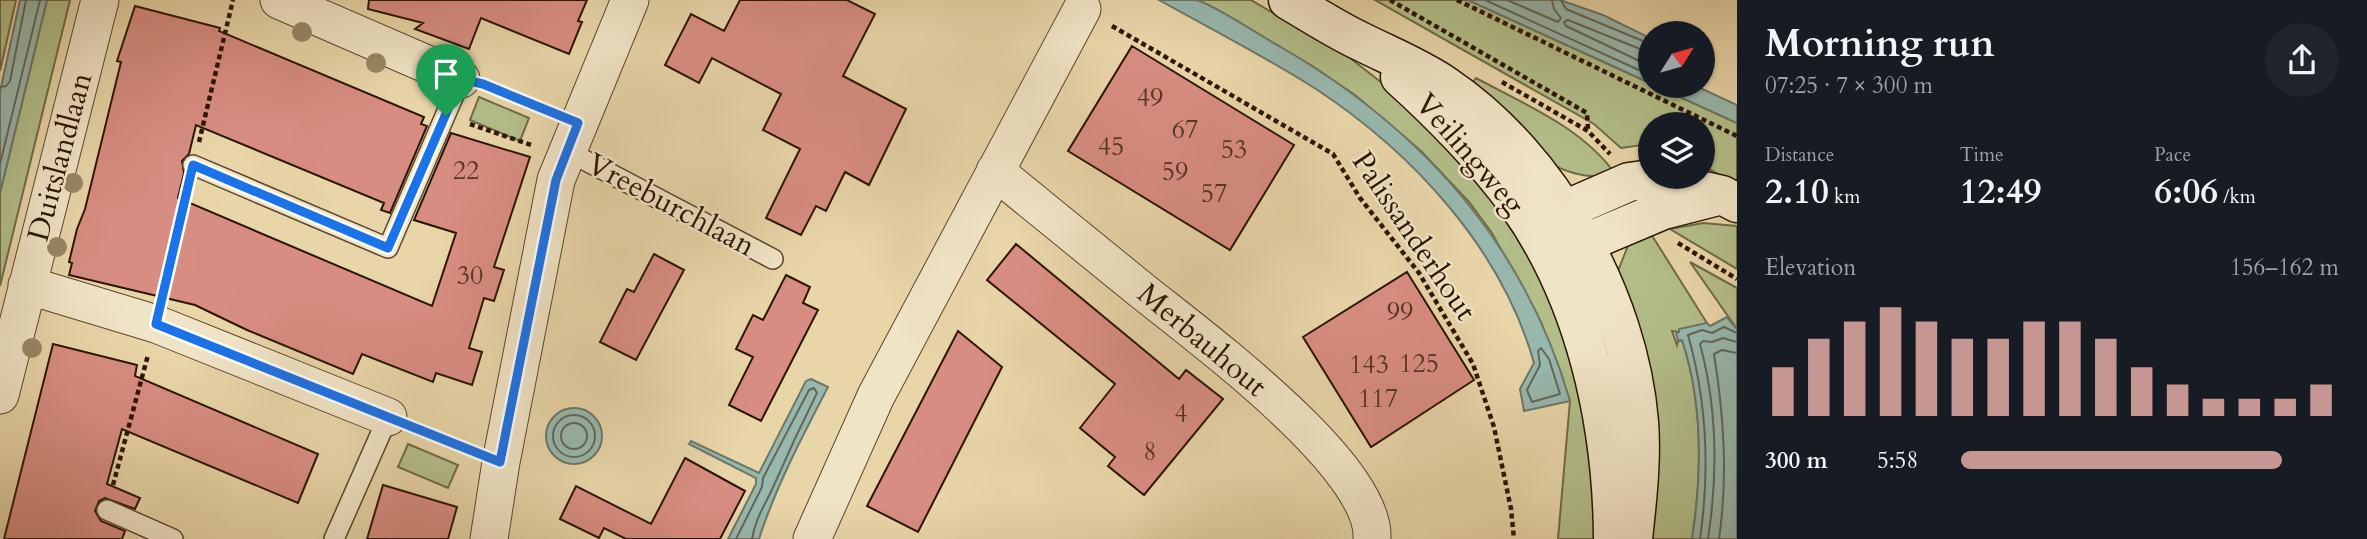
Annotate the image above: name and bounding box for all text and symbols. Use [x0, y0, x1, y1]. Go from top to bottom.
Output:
text: Morning run [1765, 18, 1995, 70]
north arrow [1638, 21, 1715, 98]
map controls [1638, 21, 1715, 189]
button: share [2265, 23, 2339, 97]
pin [416, 44, 476, 116]
icon: arrive [427, 55, 465, 93]
street label: Duitslandlaan [18, 68, 102, 246]
text: 07:25 · 7 × 300 m [1765, 70, 1933, 101]
house number: 49 [1137, 80, 1163, 115]
street label: Veilingweg [1406, 84, 1534, 224]
house number: 67 [1172, 112, 1198, 147]
button: layers [1638, 112, 1715, 189]
house number: 45 [1098, 129, 1124, 164]
house number: 53 [1221, 132, 1247, 167]
text: Distance [1765, 142, 1834, 168]
text: Time [1960, 142, 2004, 168]
text: Pace [2154, 142, 2191, 168]
street label: Palissanderhout [1342, 143, 1486, 329]
street label: Vreeburchlaan [580, 144, 762, 266]
house number: 22 [453, 153, 479, 188]
house number: 59 [1162, 154, 1188, 189]
text: 2.10 [1765, 168, 1829, 216]
text: 12:49 [1960, 168, 2042, 216]
text: 6:06 [2154, 168, 2218, 216]
house number: 57 [1201, 176, 1227, 211]
text: km [1829, 184, 1860, 210]
text: /km [2218, 184, 2256, 210]
text: Elevation [1765, 252, 1856, 283]
text: 156–162 m [2230, 252, 2339, 283]
house number: 30 [457, 258, 483, 293]
street label: Merbauhout [1129, 274, 1276, 406]
house number: 99 [1387, 294, 1413, 329]
house number: 125 [1399, 346, 1439, 381]
house number: 143 [1349, 347, 1389, 382]
house number: 117 [1358, 381, 1398, 416]
house number: 4 [1174, 396, 1188, 431]
house number: 8 [1143, 434, 1157, 469]
text: 300 m [1765, 445, 1828, 476]
text: 5:58 [1877, 445, 1918, 476]

